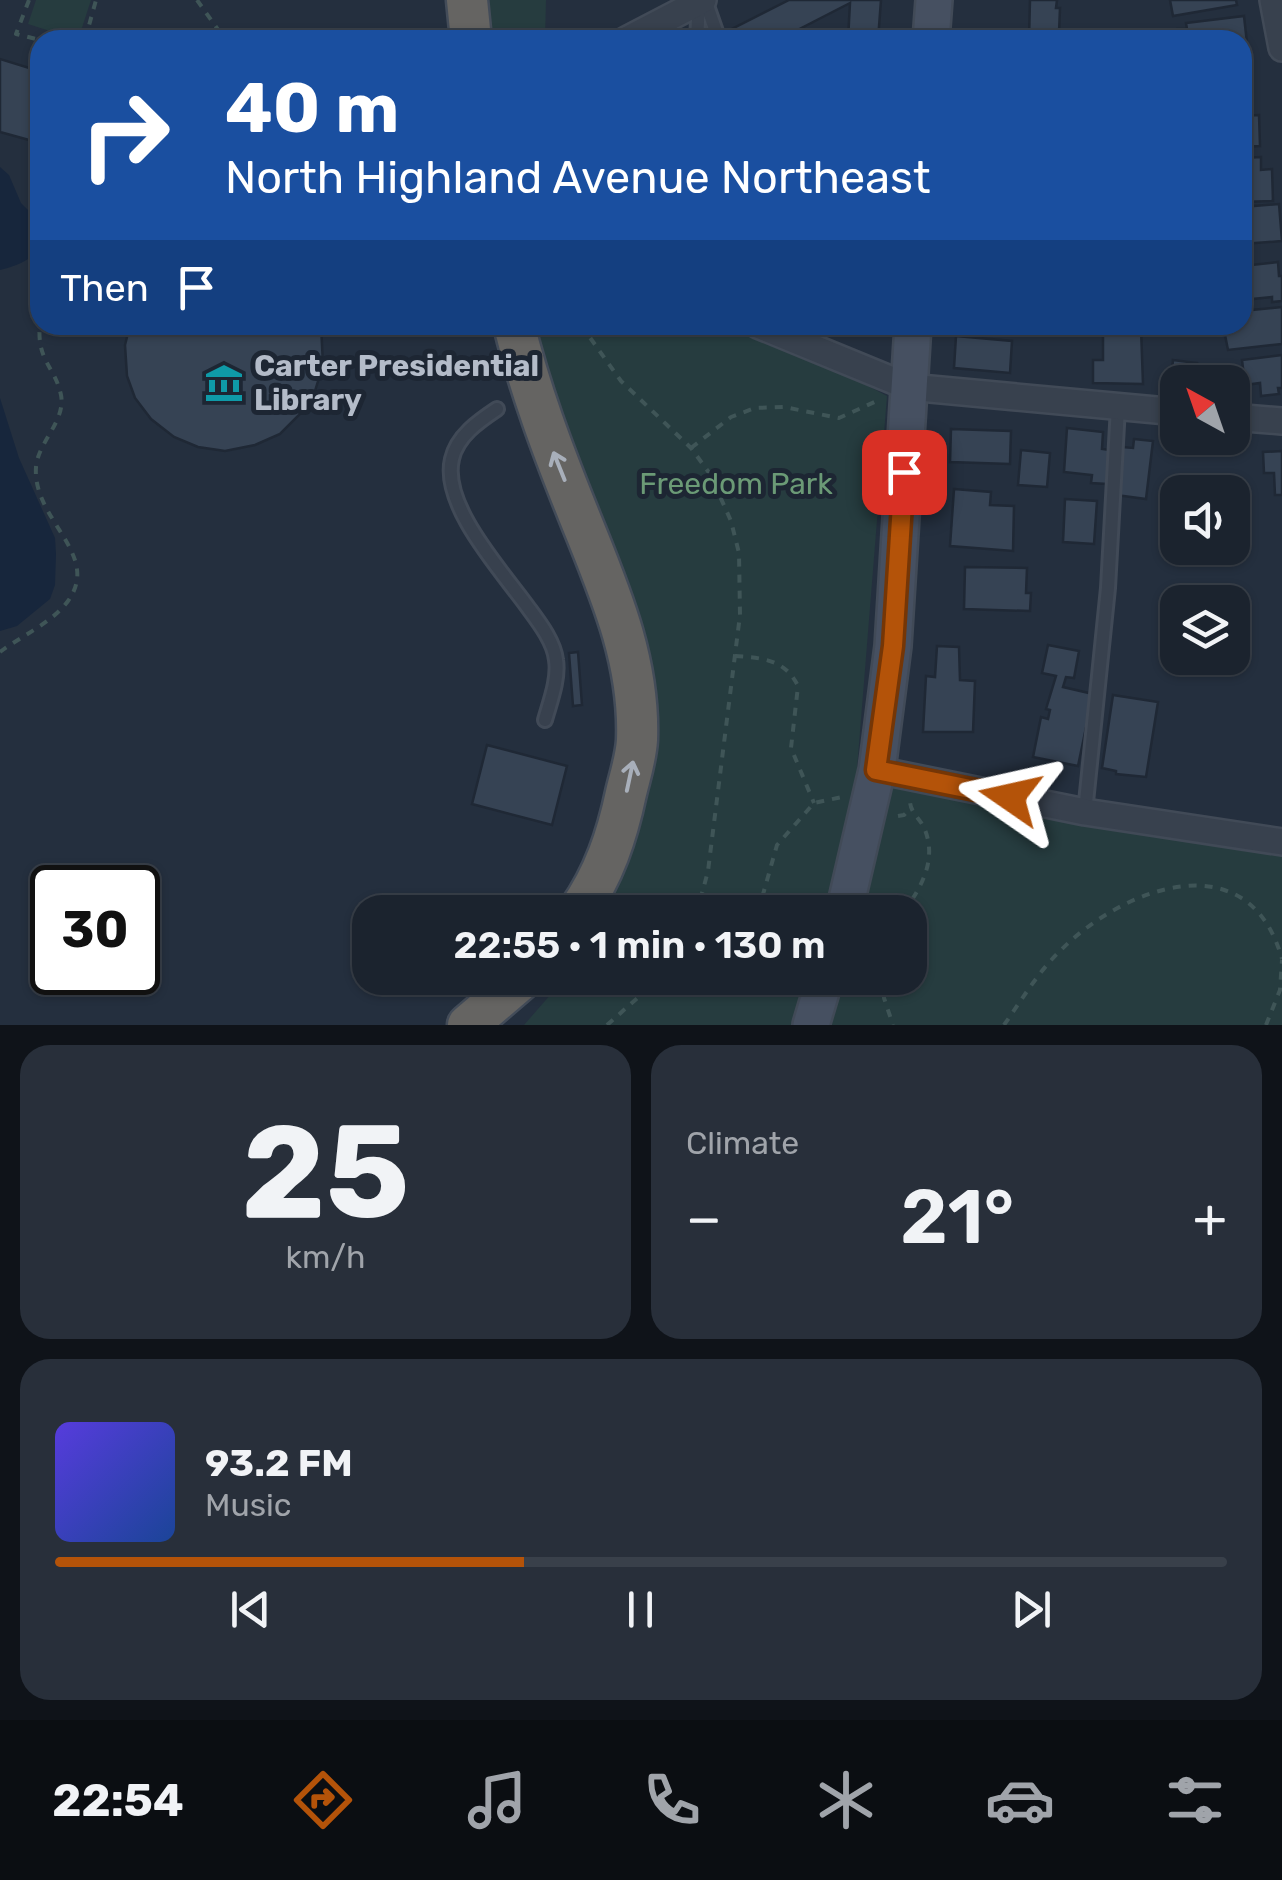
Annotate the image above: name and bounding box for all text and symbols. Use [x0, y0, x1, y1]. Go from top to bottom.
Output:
text: 40 m [225, 67, 399, 150]
icon: right [60, 70, 190, 200]
text: North Highland Avenue Northeast [225, 151, 931, 204]
icon: arrive [169, 260, 224, 315]
text: Then [60, 265, 149, 311]
place label: Carter Presidential Library [254, 348, 539, 418]
museum icon: Carter Presidential Library [203, 362, 245, 404]
north arrow [1160, 365, 1250, 455]
map controls [1160, 365, 1250, 675]
pin [862, 430, 947, 515]
icon: arrive [877, 445, 932, 500]
one-way arrow [549, 451, 567, 481]
park label: Freedom Park [639, 466, 833, 502]
button: sound [1160, 475, 1250, 565]
button: layers [1160, 585, 1250, 675]
position arrow [958, 745, 1062, 849]
one-way arrow [621, 761, 640, 793]
speed limit sign: 30 [30, 865, 160, 995]
text: 22:55 · 1 min · 130 m [453, 922, 826, 968]
text: 25 [241, 1095, 410, 1250]
text: Climate [686, 1124, 799, 1162]
text: 21° [900, 1173, 1014, 1262]
text: − [686, 1186, 722, 1251]
text: + [1193, 1186, 1227, 1251]
text: km/h [286, 1238, 365, 1276]
text: 93.2 FM [205, 1440, 353, 1486]
text: Music [205, 1486, 291, 1524]
icon: previous [223, 1582, 278, 1637]
icon: pause [613, 1582, 668, 1637]
icon: next [1004, 1582, 1059, 1637]
icon: directions [288, 1765, 358, 1835]
icon: music [462, 1765, 532, 1835]
icon: phone [637, 1765, 707, 1835]
icon: climate [811, 1765, 881, 1835]
icon: car [985, 1765, 1055, 1835]
icon: filters [1160, 1765, 1230, 1835]
text: 22:54 [52, 1774, 184, 1827]

